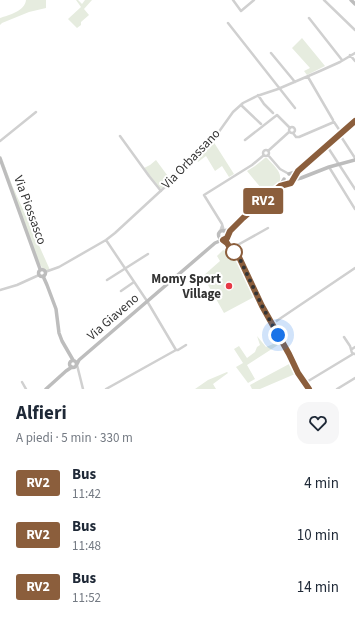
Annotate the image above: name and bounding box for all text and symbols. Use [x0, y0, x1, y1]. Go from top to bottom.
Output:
street label: Via Orbassano [158, 125, 224, 193]
street label: Via Piossasco [9, 173, 51, 247]
line badge: RV2 [240, 188, 286, 214]
text: RV2 [251, 191, 275, 211]
unlabelled marker [225, 243, 243, 261]
place label: Momy Sport Village [151, 270, 221, 303]
marker: Momy Sport Village [224, 281, 234, 291]
street label: Via Giaveno [83, 289, 143, 345]
your location [268, 325, 288, 345]
text: Alfieri [16, 400, 67, 427]
button: heart [297, 402, 339, 444]
text: A piedi · 5 min · 330 m [16, 429, 133, 447]
text: Bus [72, 464, 96, 485]
text: RV2 [26, 473, 50, 493]
text: 4 min [304, 473, 339, 494]
text: 11:42 [72, 485, 101, 503]
text: Bus [72, 516, 96, 537]
text: RV2 [26, 525, 50, 545]
text: 10 min [297, 525, 339, 546]
text: 11:48 [72, 537, 101, 555]
text: Bus [72, 568, 96, 589]
text: RV2 [26, 577, 50, 597]
text: 14 min [297, 577, 339, 598]
text: 11:52 [72, 589, 101, 607]

